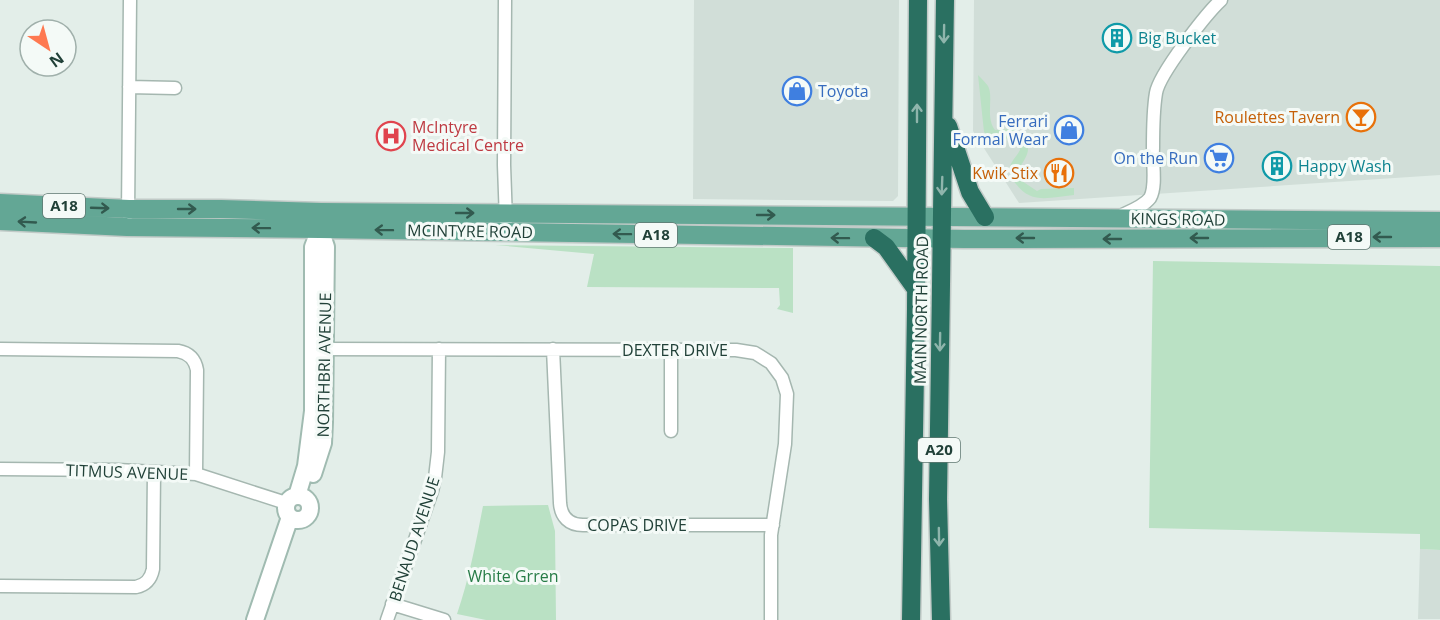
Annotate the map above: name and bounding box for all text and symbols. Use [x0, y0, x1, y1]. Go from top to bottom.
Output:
north arrow [18, 18, 78, 78]
building icon: Big Bucket [1101, 22, 1133, 54]
one-way arrow [938, 23, 950, 43]
place label: Big Bucket [1138, 27, 1216, 49]
text: N [45, 47, 69, 73]
shop icon: Toyota [781, 75, 813, 107]
place label: Toyota [818, 80, 869, 102]
bar icon: Roulettes Tavern [1345, 101, 1377, 133]
one-way arrow [911, 104, 923, 124]
place label: Roulettes Tavern [1214, 106, 1340, 128]
place label: Ferrari Formal Wear [952, 110, 1048, 150]
shop icon: Ferrari Formal Wear [1053, 114, 1085, 146]
place label: McIntyre Medical Centre [412, 116, 524, 156]
hospital icon: McIntyre Medical Centre [375, 120, 407, 152]
supermarket icon: On the Run [1203, 142, 1235, 174]
place label: On the Run [1113, 147, 1198, 169]
building icon: Happy Wash [1261, 150, 1293, 182]
place label: Happy Wash [1298, 155, 1392, 177]
restaurant icon: Kwik Stix [1043, 157, 1075, 189]
place label: Kwik Stix [972, 162, 1039, 184]
one-way arrow [937, 175, 948, 195]
road number: A18 [43, 194, 85, 218]
one-way arrow [90, 202, 110, 213]
one-way arrow [177, 203, 197, 215]
one-way arrow [454, 207, 474, 219]
street label: KINGS ROAD [1130, 207, 1226, 231]
one-way arrow [756, 209, 776, 221]
one-way arrow [17, 217, 37, 228]
street label: MCINTYRE ROAD [407, 219, 533, 243]
one-way arrow [252, 222, 272, 234]
road number: A18 [635, 223, 677, 247]
one-way arrow [375, 224, 395, 236]
road number: A18 [1328, 225, 1370, 249]
one-way arrow [613, 228, 633, 240]
one-way arrow [1372, 231, 1392, 243]
one-way arrow [831, 232, 851, 243]
one-way arrow [1016, 232, 1036, 244]
one-way arrow [1189, 232, 1209, 244]
one-way arrow [1102, 233, 1122, 245]
street label: MAIN NORTH ROAD [909, 236, 933, 384]
street label: NORTHBRI AVENUE [312, 292, 336, 438]
one-way arrow [934, 332, 946, 352]
street label: DEXTER DRIVE [622, 339, 728, 361]
road number: A20 [918, 438, 960, 462]
street label: TITMUS AVENUE [66, 459, 188, 485]
street label: BENAUD AVENUE [383, 474, 445, 604]
street label: COPAS DRIVE [587, 514, 687, 536]
one-way arrow [933, 527, 945, 547]
park label: White Grren [468, 565, 558, 587]

